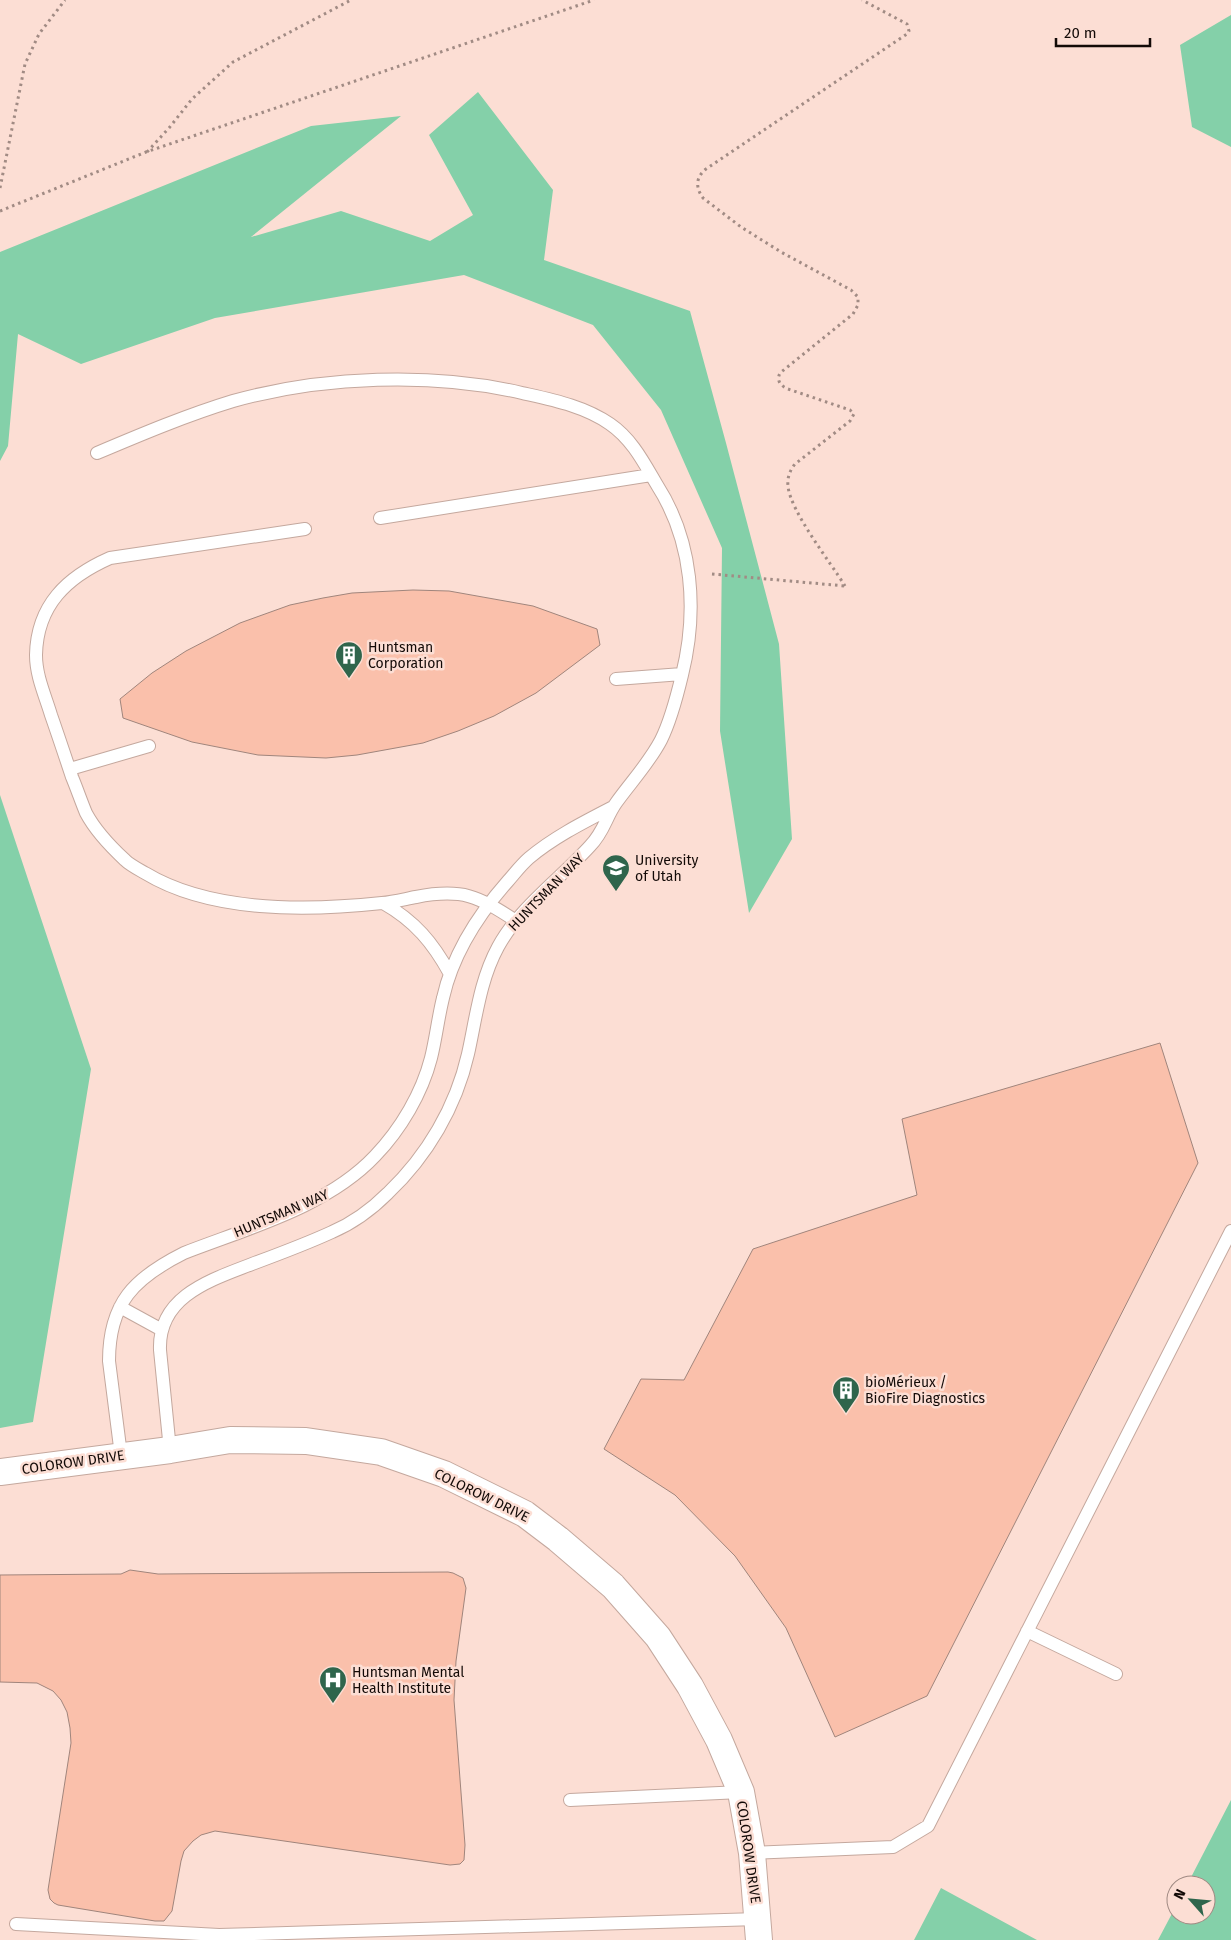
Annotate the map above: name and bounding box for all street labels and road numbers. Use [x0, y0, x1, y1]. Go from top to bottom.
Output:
street label: HUNTSMAN WAY [505, 850, 588, 935]
street label: HUNTSMAN WAY [231, 1186, 332, 1241]
street label: COLOROW DRIVE [21, 1447, 125, 1478]
street label: COLOROW DRIVE [432, 1465, 532, 1526]
street label: COLOROW DRIVE [733, 1800, 764, 1904]

